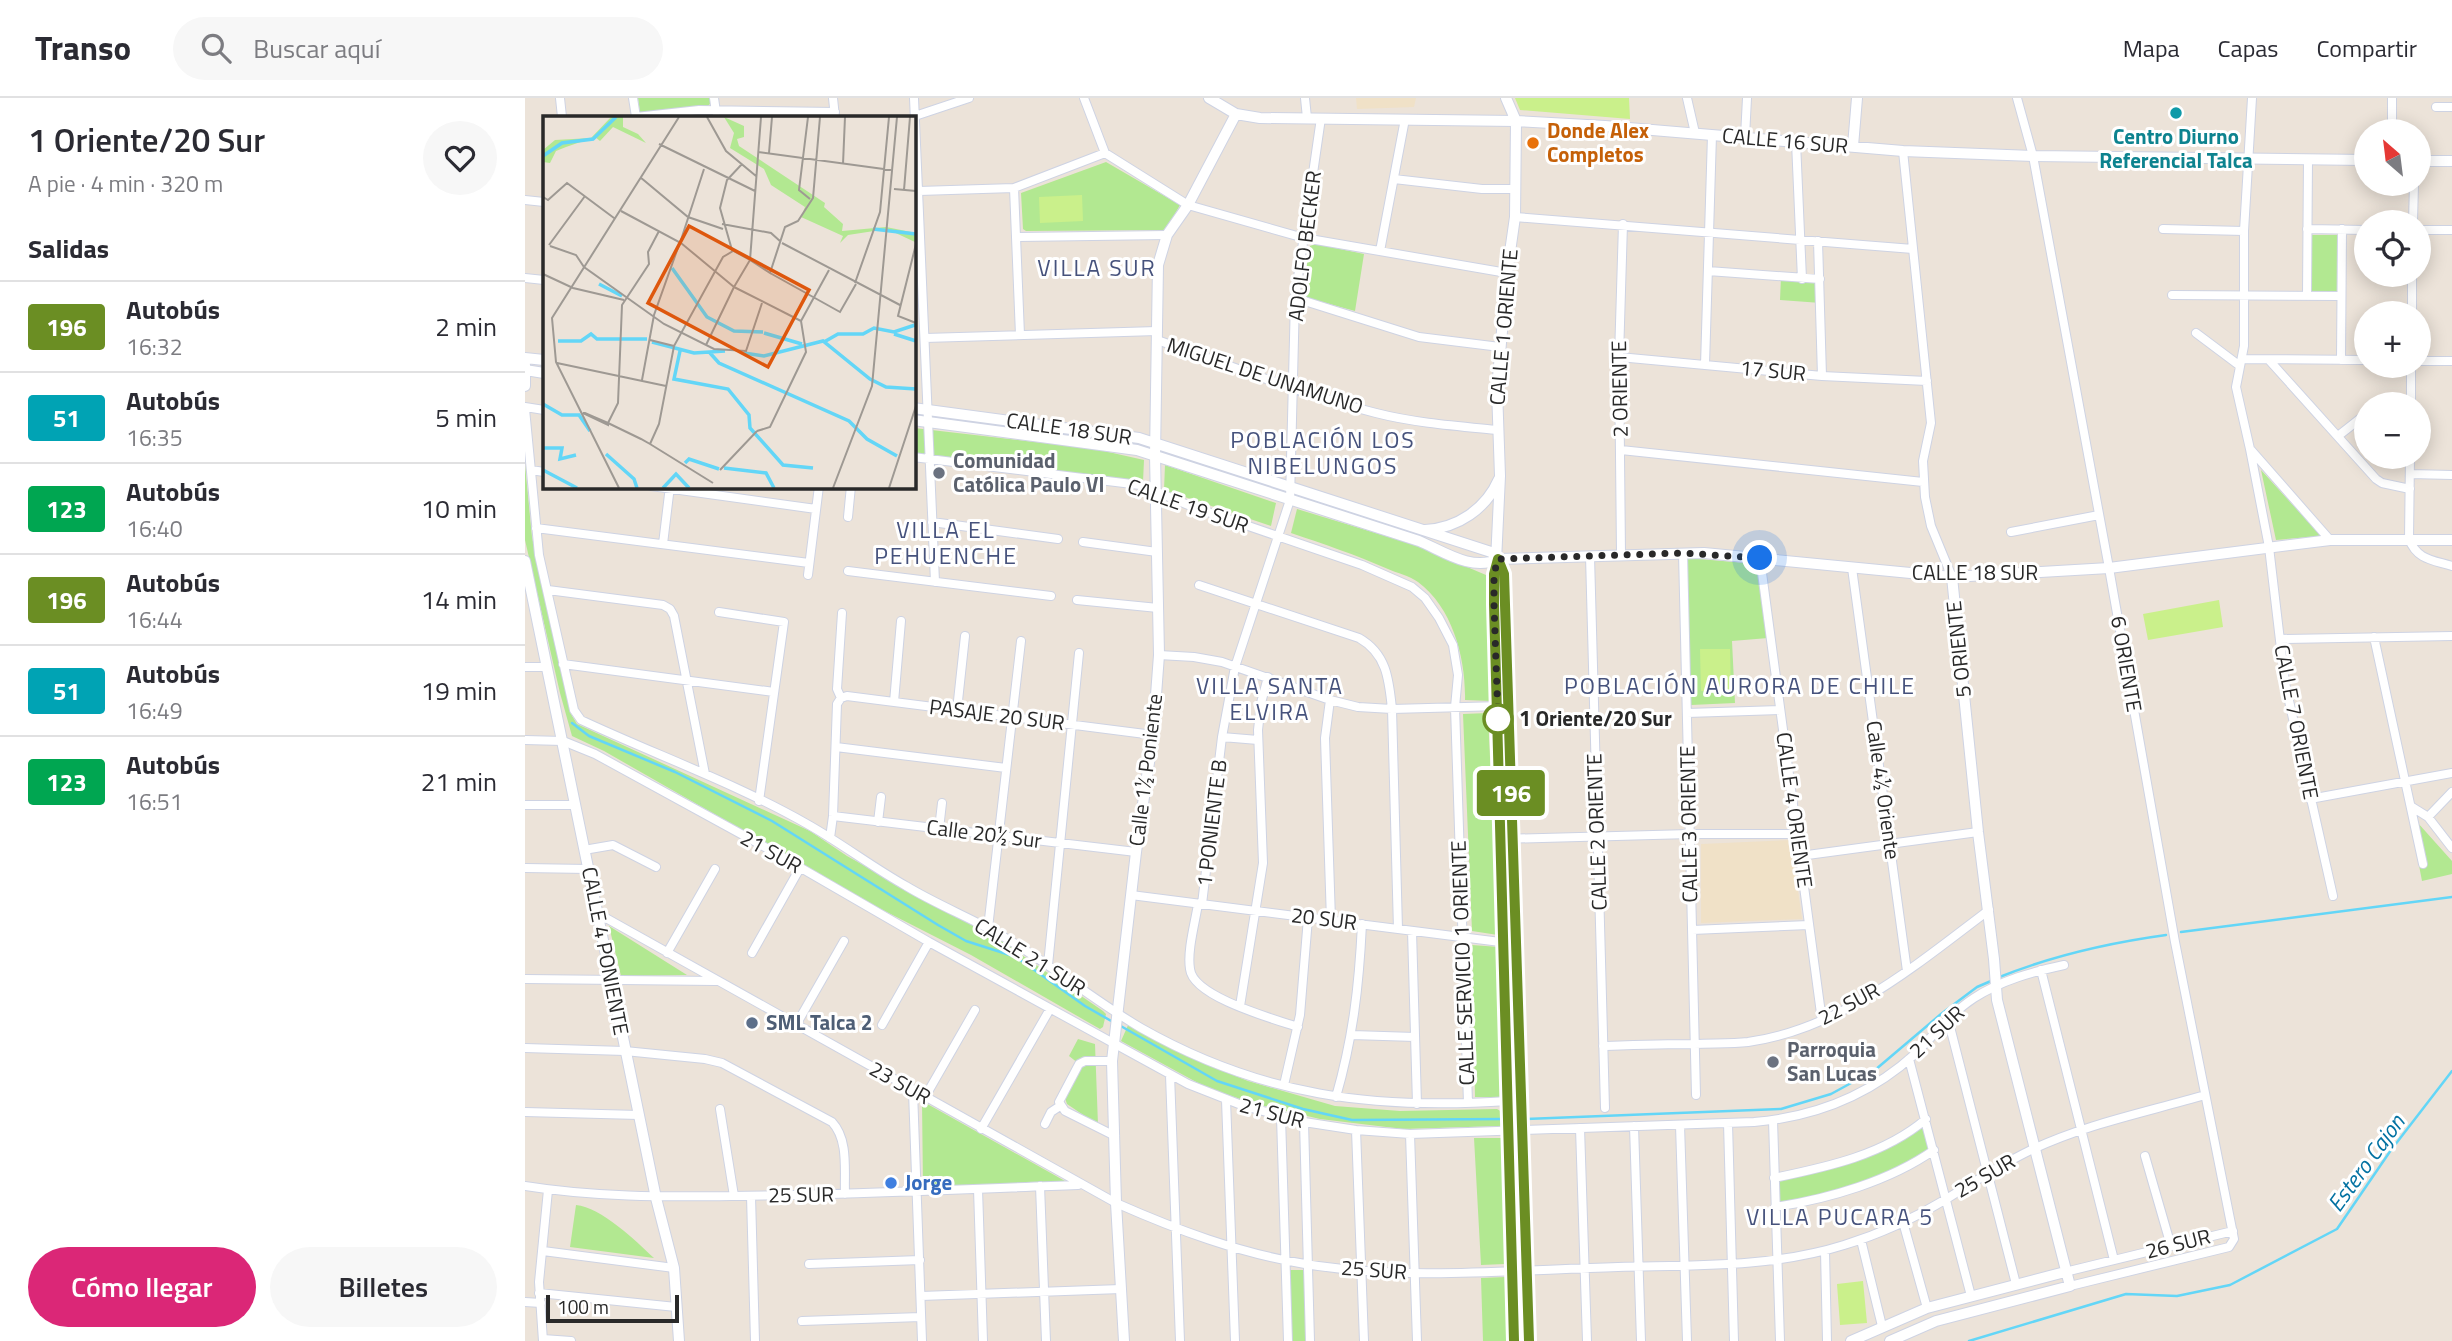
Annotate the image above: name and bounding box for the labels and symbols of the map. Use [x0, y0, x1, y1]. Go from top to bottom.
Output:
marker: Centro Diurno Referencial Talca [2168, 105, 2184, 121]
place label: Donde Alex Completos [1547, 114, 1649, 170]
inset map [543, 116, 915, 488]
street label: CALLE 16 SUR [1721, 119, 1849, 161]
north arrow [2354, 119, 2431, 196]
place label: Centro Diurno Referencial Talca [2099, 120, 2253, 176]
marker: Donde Alex Completos [1525, 135, 1541, 151]
street label: ADOLFO BECKER [1279, 169, 1329, 323]
street label: CALLE 1 ORIENTE [1480, 247, 1526, 407]
district label: VILLA SUR [1037, 250, 1157, 285]
street label: MIGUEL DE UNAMUNO [1163, 328, 1368, 422]
street label: 2 ORIENTE [1602, 340, 1636, 438]
street label: 17 SUR [1739, 351, 1807, 389]
street label: CALLE 18 SUR [1004, 403, 1134, 453]
district label: POBLACIÓN LOS NIBELUNGOS [1230, 422, 1416, 483]
place label: Comunidad Católica Paulo VI [953, 444, 1105, 500]
marker: Comunidad Católica Paulo VI [931, 465, 947, 481]
street label: CALLE 19 SUR [1123, 469, 1253, 541]
district label: VILLA EL PEHUENCHE [874, 512, 1018, 573]
your location [1742, 540, 1777, 575]
street label: CALLE 18 SUR [1912, 556, 2038, 588]
street label: 5 ORIENTE [1937, 599, 1979, 699]
street label: 6 ORIENTE [2103, 613, 2151, 714]
street label: CALLE 7 ORIENTE [2266, 642, 2328, 802]
district label: VILLA SANTA ELVIRA [1196, 668, 1344, 729]
district label: POBLACIÓN AURORA DE CHILE [1564, 668, 1916, 703]
street label: PASAJE 20 SUR [928, 690, 1067, 738]
street label: Calle 1½ Poniente [1120, 692, 1170, 848]
place label: 1 Oriente/20 Sur [1519, 702, 1672, 734]
marker: 1 Oriente/20 Sur [1483, 704, 1513, 734]
street label: Calle 4½ Oriente [1858, 718, 1910, 861]
street label: CALLE 4 ORIENTE [1768, 730, 1822, 890]
street label: CALLE 3 ORIENTE [1671, 745, 1705, 903]
street label: CALLE 2 ORIENTE [1577, 753, 1615, 911]
street label: 1 PONIENTE B [1187, 757, 1235, 888]
line badge: 196 [1471, 770, 1551, 816]
street label: Calle 20½ Sur [925, 810, 1044, 856]
street label: 21 SUR [735, 821, 808, 881]
street label: CALLE SERVICIO 1 ORIENTE [1442, 840, 1482, 1086]
street label: CALLE 4 PONIENTE [574, 864, 638, 1038]
street label: 20 SUR [1289, 898, 1359, 938]
street label: CALLE 21 SUR [969, 909, 1093, 1003]
street label: 22 SUR [1812, 974, 1885, 1033]
street label: 21 SUR [1901, 997, 1971, 1065]
place label: SML Talca 2 [766, 1006, 872, 1038]
marker: SML Talca 2 [744, 1015, 760, 1031]
place label: Parroquia San Lucas [1787, 1033, 1877, 1089]
street label: 23 SUR [864, 1052, 937, 1112]
marker: Parroquia San Lucas [1765, 1054, 1781, 1070]
street label: 21 SUR [1236, 1088, 1308, 1136]
water label: Estero Cajon [2318, 1106, 2413, 1219]
street label: 25 SUR [1948, 1145, 2021, 1205]
place label: Jorge [905, 1166, 952, 1198]
marker: Jorge [883, 1175, 899, 1191]
street label: 25 SUR [768, 1177, 834, 1211]
district label: VILLA PUCARA 5 [1746, 1199, 1934, 1234]
street label: 26 SUR [2142, 1220, 2214, 1267]
street label: 25 SUR [1340, 1251, 1408, 1287]
scale bar [546, 1292, 679, 1324]

